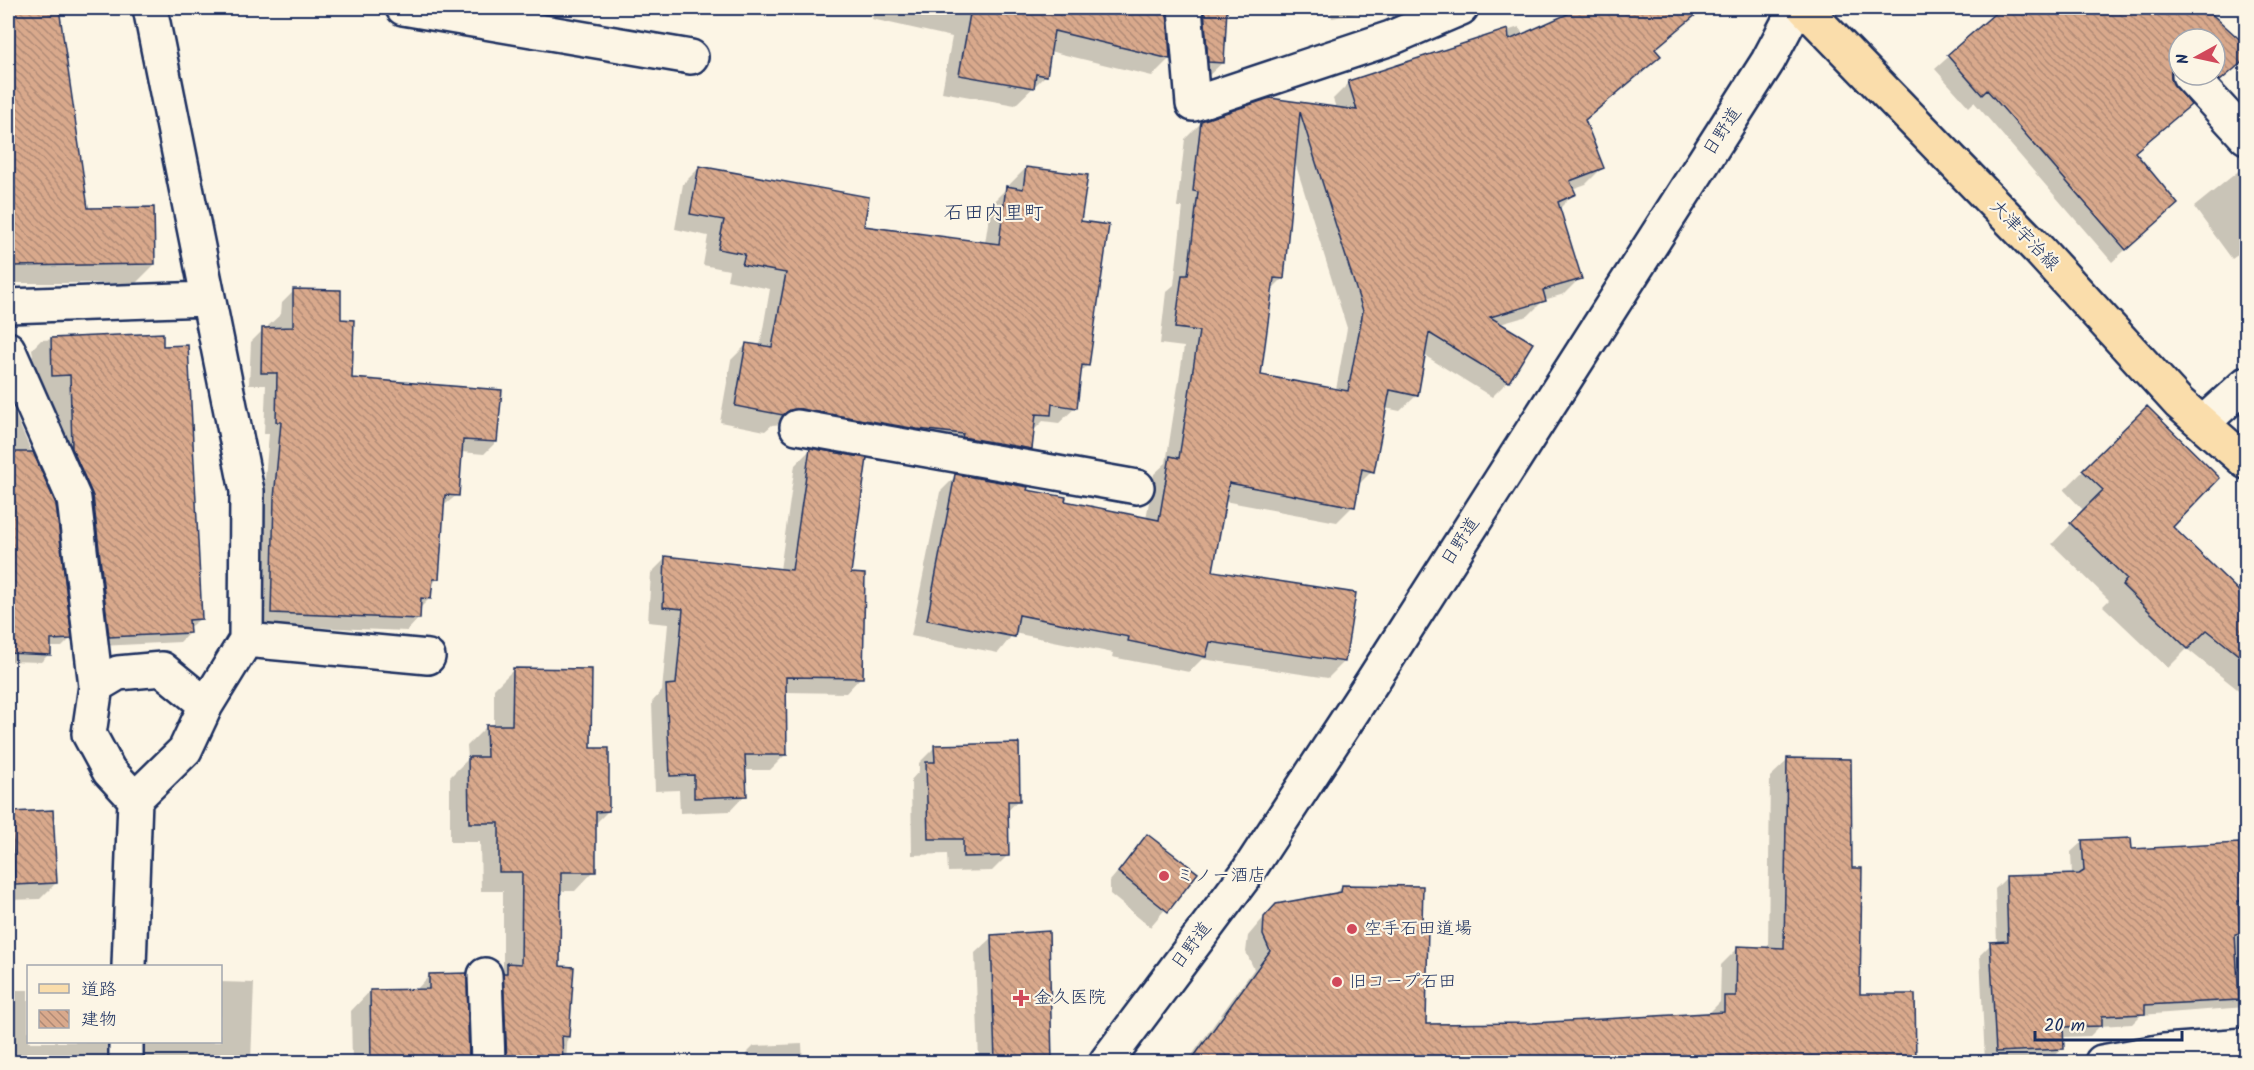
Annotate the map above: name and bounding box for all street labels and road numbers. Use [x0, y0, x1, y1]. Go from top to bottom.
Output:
street label: 日野道 [1696, 101, 1750, 163]
street label: 大津宇治線 [1982, 194, 2066, 278]
street label: 日野道 [1434, 511, 1488, 573]
street label: 日野道 [1164, 916, 1220, 976]

